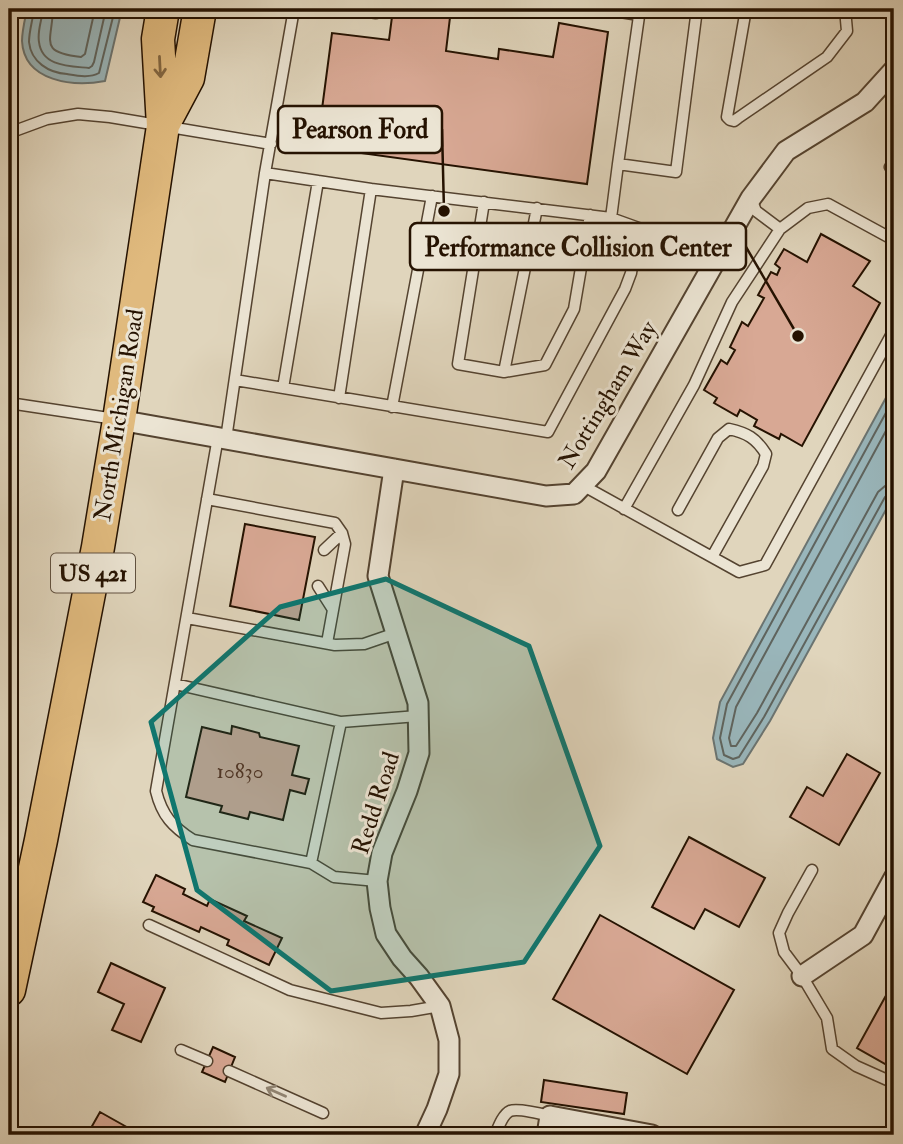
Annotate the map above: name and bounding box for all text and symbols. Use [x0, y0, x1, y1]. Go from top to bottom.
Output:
one-way arrow [153, 56, 166, 79]
callout: Pearson Ford [278, 106, 442, 153]
text: Pearson Ford [292, 114, 429, 146]
callout: Performance Collision Center [410, 223, 746, 270]
text: Performance Collision Center [424, 232, 732, 264]
street label: North Michigan Road [87, 307, 151, 523]
street label: Nottingham Way [552, 315, 665, 475]
road number: US 421 [51, 554, 135, 593]
street label: Redd Road [345, 748, 407, 858]
house number: 10830 [217, 758, 263, 785]
one-way arrow [266, 1085, 287, 1098]

